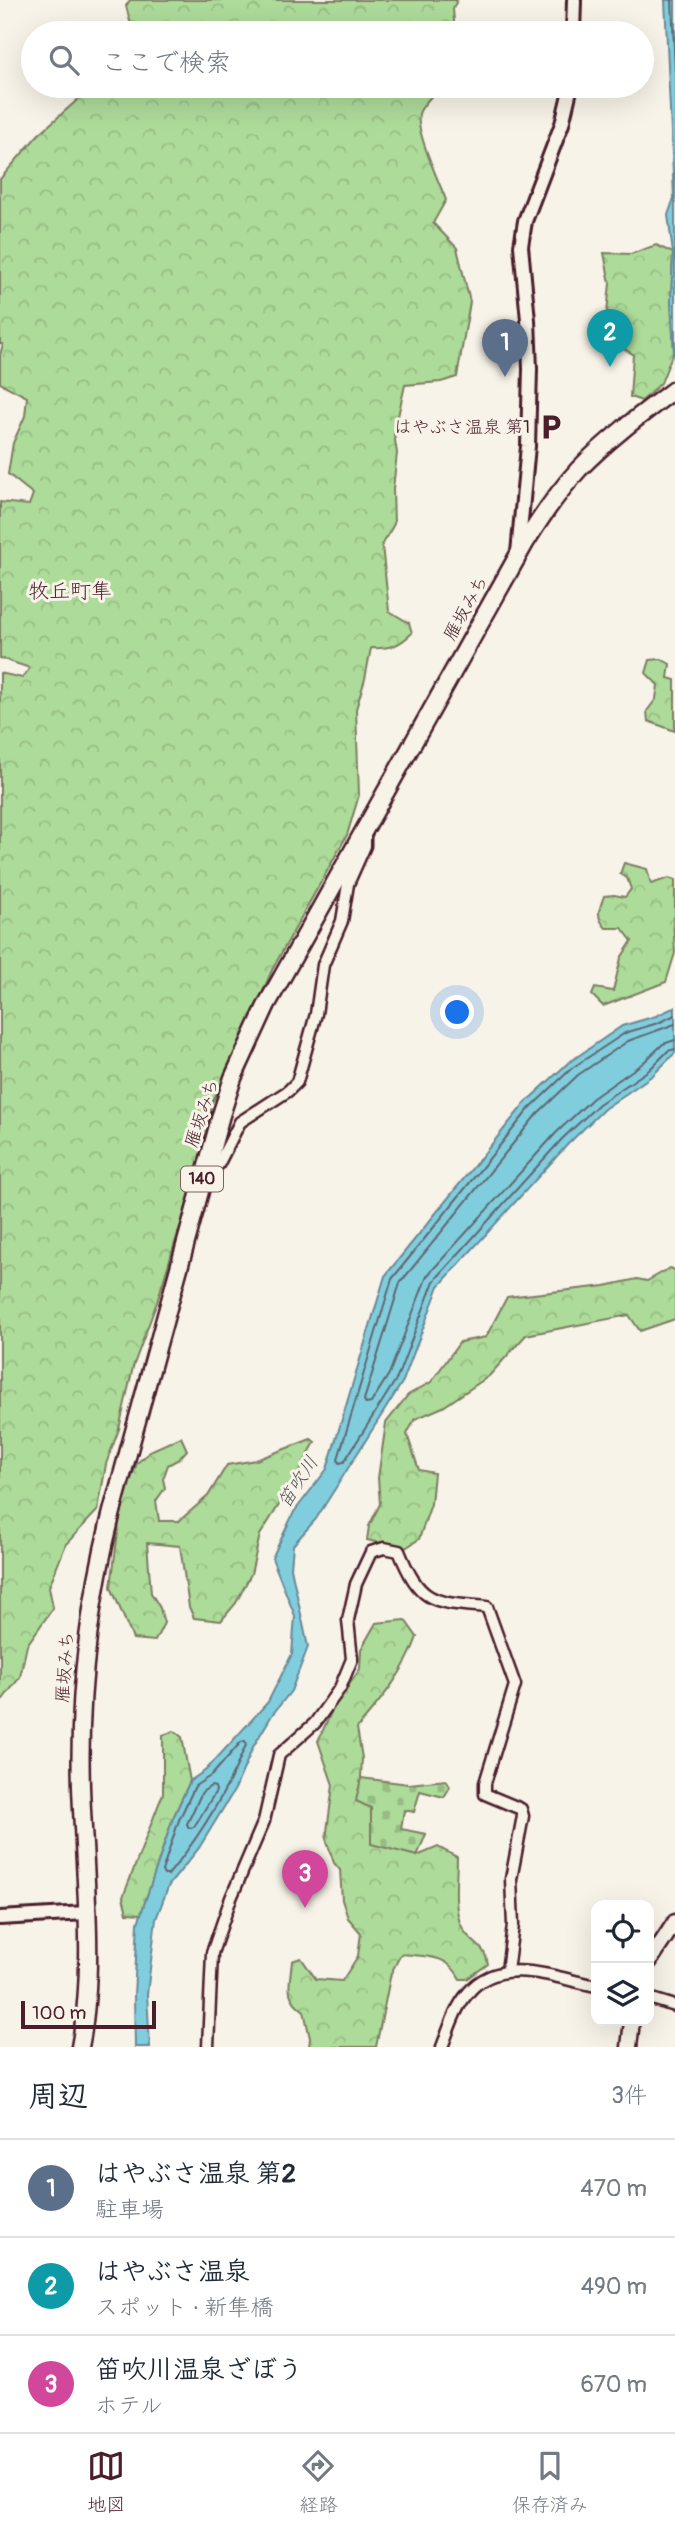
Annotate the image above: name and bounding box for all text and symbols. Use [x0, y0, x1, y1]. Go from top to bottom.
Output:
search box [21, 21, 654, 98]
icon: search [45, 41, 83, 79]
text: ここで検索 [101, 47, 231, 79]
pin: 2 [587, 309, 633, 367]
pin: 1 [482, 319, 528, 377]
parking icon: はやぶさ温泉 第1 [536, 412, 566, 442]
place label: はやぶさ温泉 第1 [394, 416, 530, 439]
street label: 雁坂みち [439, 571, 493, 645]
district label: 牧丘町隼 [28, 578, 112, 605]
your location [440, 995, 474, 1029]
street label: 雁坂みち [180, 1076, 224, 1150]
road number: 140 [181, 1166, 223, 1191]
water label: 笛吹川 [272, 1452, 324, 1512]
street label: 雁坂みち [51, 1631, 79, 1703]
pin: 3 [282, 1850, 328, 1908]
map controls [591, 1900, 654, 2026]
button: locate [591, 1900, 654, 1963]
button: layers [591, 1963, 654, 2026]
scale bar [21, 1998, 156, 2030]
text: 100 m [32, 2001, 86, 2025]
text: 周辺 [28, 2078, 88, 2115]
text: 3件 [611, 2081, 647, 2110]
text: はやぶさ温泉 第2 [95, 2158, 296, 2190]
text: 1 [47, 2174, 56, 2203]
text: 470 m [580, 2174, 647, 2203]
text: 駐車場 [95, 2195, 164, 2224]
text: はやぶさ温泉 [95, 2256, 250, 2288]
text: 2 [45, 2272, 57, 2301]
text: 490 m [581, 2272, 647, 2301]
text: スポット · 新隼橋 [95, 2293, 273, 2322]
text: 笛吹川温泉ざぼう [95, 2354, 303, 2386]
text: 3 [45, 2370, 57, 2399]
text: 670 m [581, 2370, 647, 2399]
text: ホテル [95, 2391, 163, 2420]
tab: 地図 [87, 2447, 125, 2517]
tab: 経路 [299, 2447, 338, 2517]
tab: 保存済み [512, 2447, 588, 2517]

